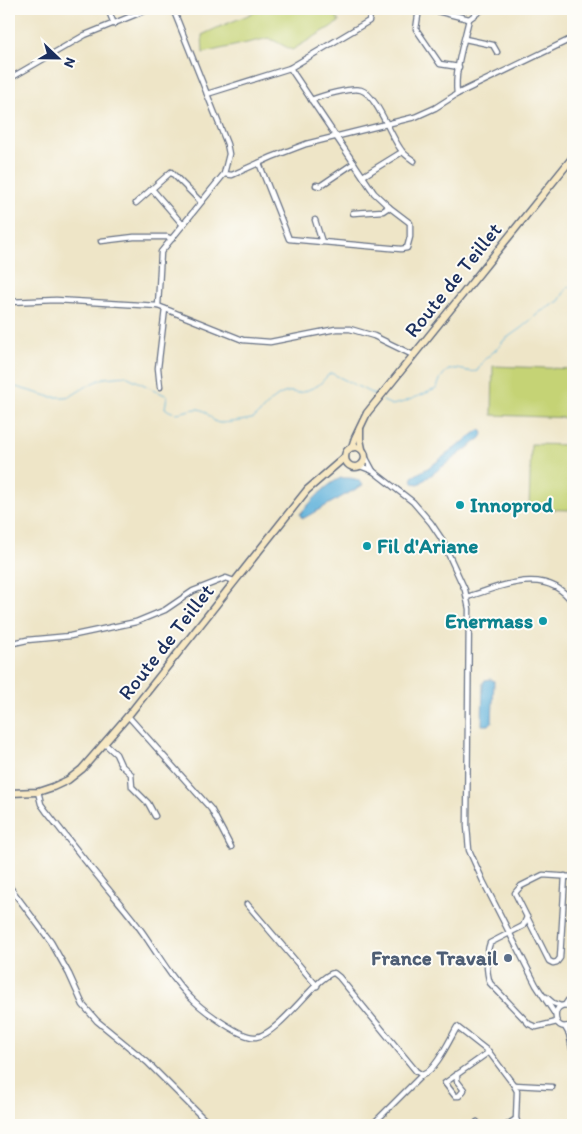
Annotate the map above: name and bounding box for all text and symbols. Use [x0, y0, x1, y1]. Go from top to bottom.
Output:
north arrow [32, 32, 82, 82]
text: N [60, 55, 79, 70]
street label: Route de Teillet [399, 217, 507, 342]
place label: Innoprod [470, 492, 554, 518]
marker: Innoprod [454, 499, 466, 511]
place label: Fil d'Ariane [377, 533, 478, 558]
marker: Fil d'Ariane [361, 540, 373, 552]
street label: Route de Teillet [113, 579, 219, 705]
place label: Enermass [445, 608, 533, 633]
marker: Enermass [537, 615, 549, 627]
place label: France Travail [371, 945, 499, 970]
marker: France Travail [502, 952, 514, 964]

